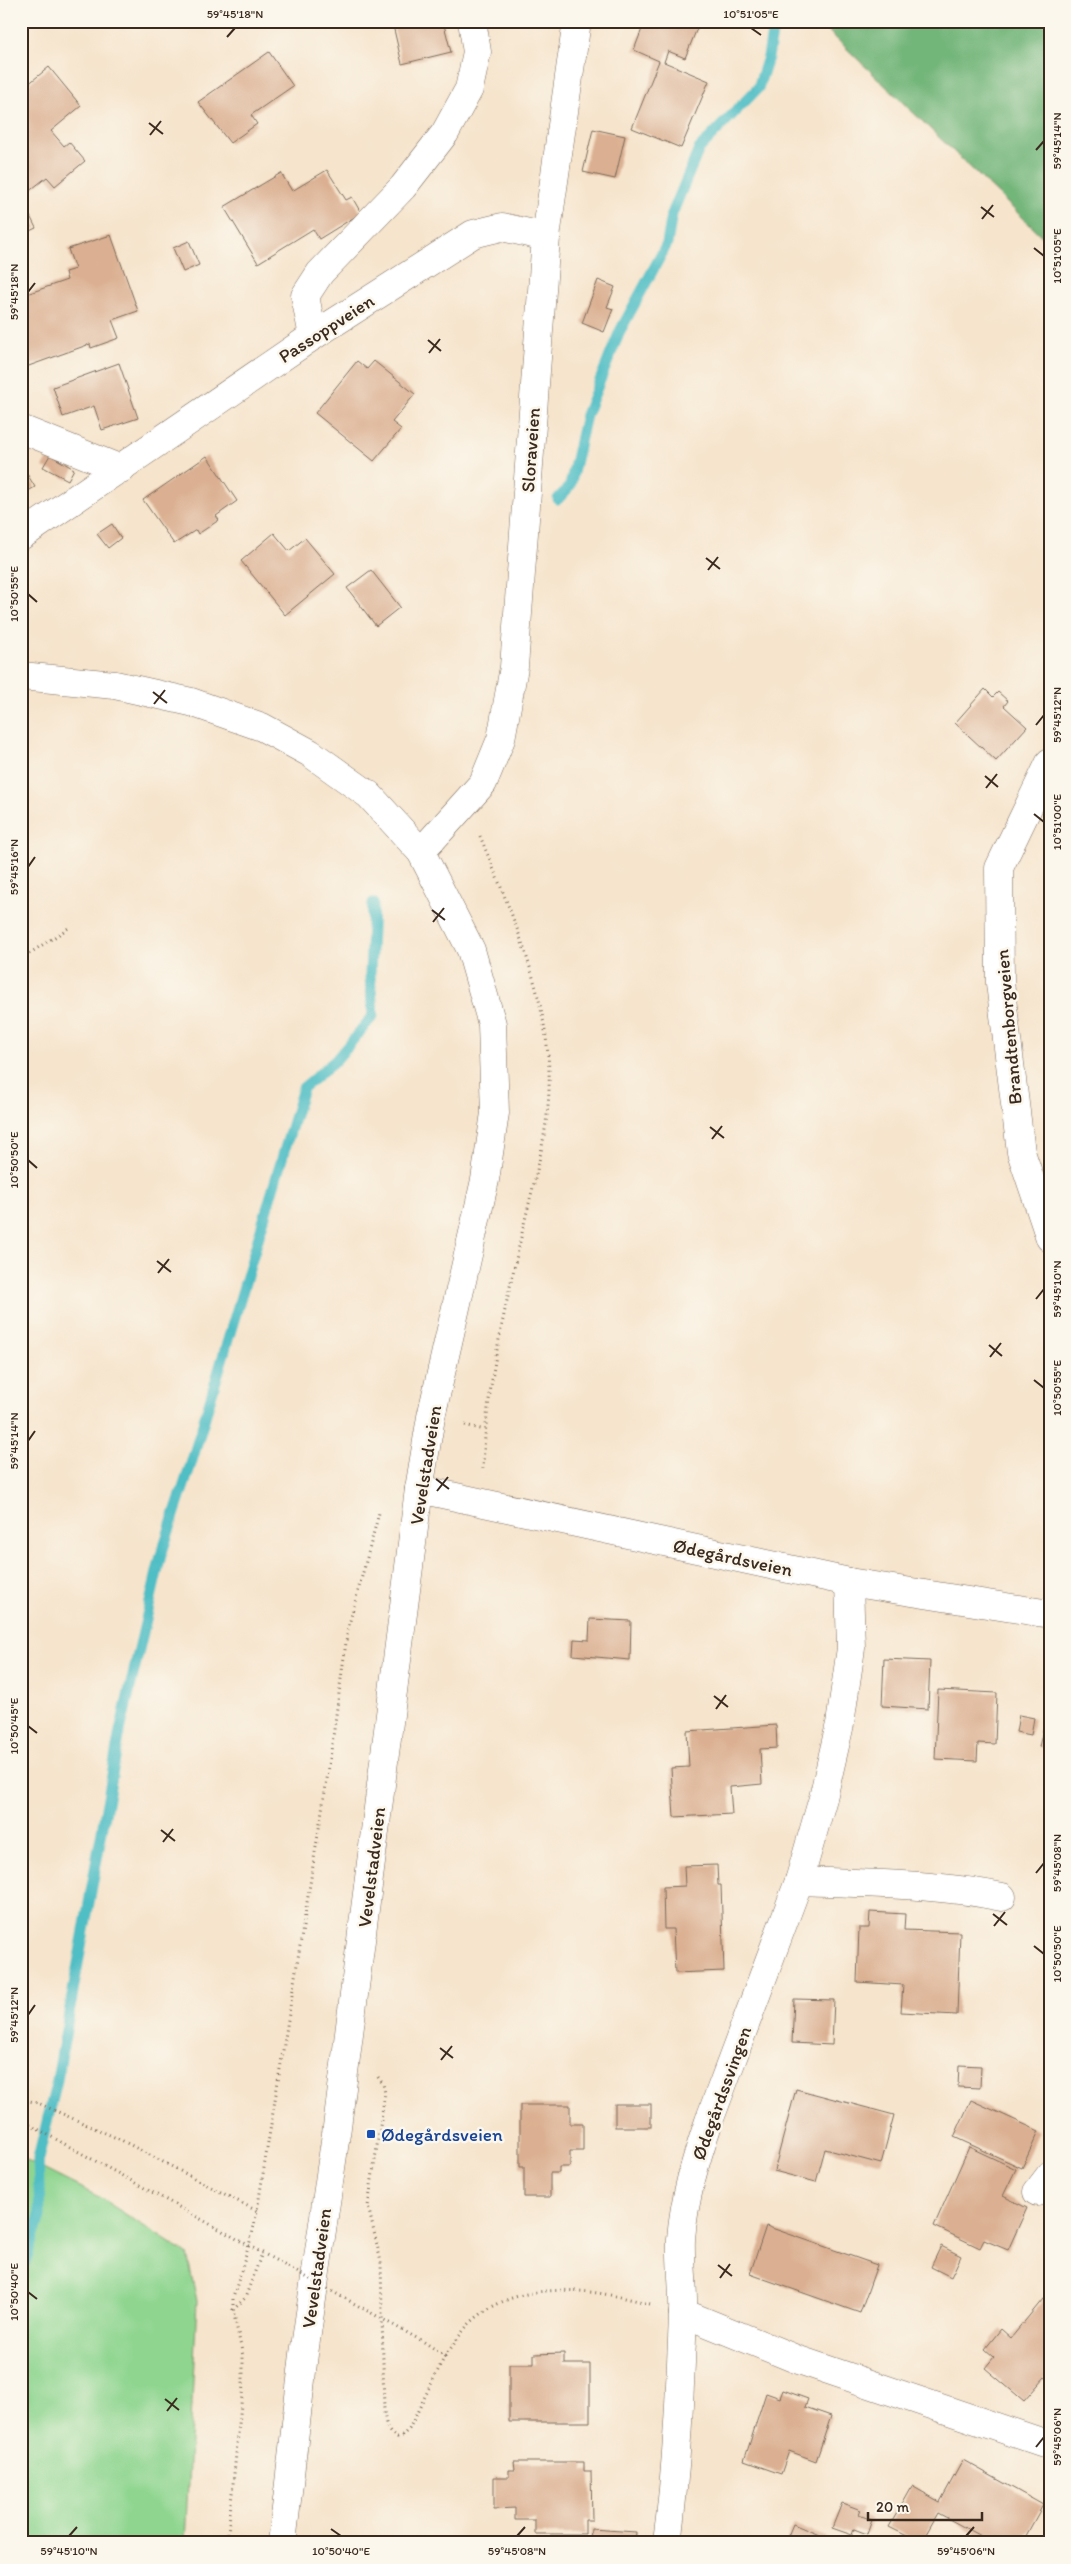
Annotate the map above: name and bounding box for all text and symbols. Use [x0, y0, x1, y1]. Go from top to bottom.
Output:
text: 59°45'18"N [207, 7, 263, 21]
text: 10°51'05"E [723, 7, 779, 21]
text: 59°45'14"N [1050, 112, 1064, 170]
text: 10°51'05"E [1050, 228, 1064, 284]
text: 59°45'18"N [7, 264, 21, 320]
street label: Passoppveien [274, 289, 379, 368]
street label: Sloraveien [516, 407, 545, 493]
text: 10°50'55"E [7, 566, 21, 622]
text: 59°45'12"N [1050, 687, 1064, 743]
text: 10°51'00"E [1050, 793, 1064, 850]
text: 59°45'16"N [7, 839, 21, 895]
street label: Brandtenborgveien [990, 948, 1027, 1106]
text: 10°50'50"E [7, 1131, 21, 1189]
text: 59°45'10"N [1050, 1260, 1064, 1318]
text: 10°50'55"E [1050, 1360, 1064, 1416]
street label: Vevelstadveien [405, 1403, 446, 1527]
text: 59°45'14"N [7, 1412, 21, 1470]
street label: Ødegårdsveien [671, 1534, 795, 1581]
text: 10°50'45"E [7, 1697, 21, 1754]
street label: Vevelstadveien [353, 1805, 390, 1929]
text: 59°45'08"N [1050, 1834, 1064, 1892]
text: 10°50'50"E [1050, 1925, 1064, 1983]
text: 59°45'12"N [7, 1987, 21, 2043]
street label: Ødegårdssvingen [687, 2023, 756, 2163]
place label: Ødegårdsveien [381, 2123, 503, 2146]
marker: Ødegårdsveien [365, 2128, 377, 2140]
street label: Vevelstadveien [297, 2206, 336, 2330]
text: 10°50'40"E [7, 2263, 21, 2321]
text: 59°45'06"N [1050, 2408, 1064, 2466]
scale bar [868, 2489, 982, 2521]
text: 20 m [876, 2498, 910, 2516]
text: 59°45'10"N [40, 2544, 98, 2558]
text: 10°50'40"E [312, 2544, 370, 2558]
text: 59°45'08"N [488, 2544, 546, 2558]
text: 59°45'06"N [937, 2544, 995, 2558]

